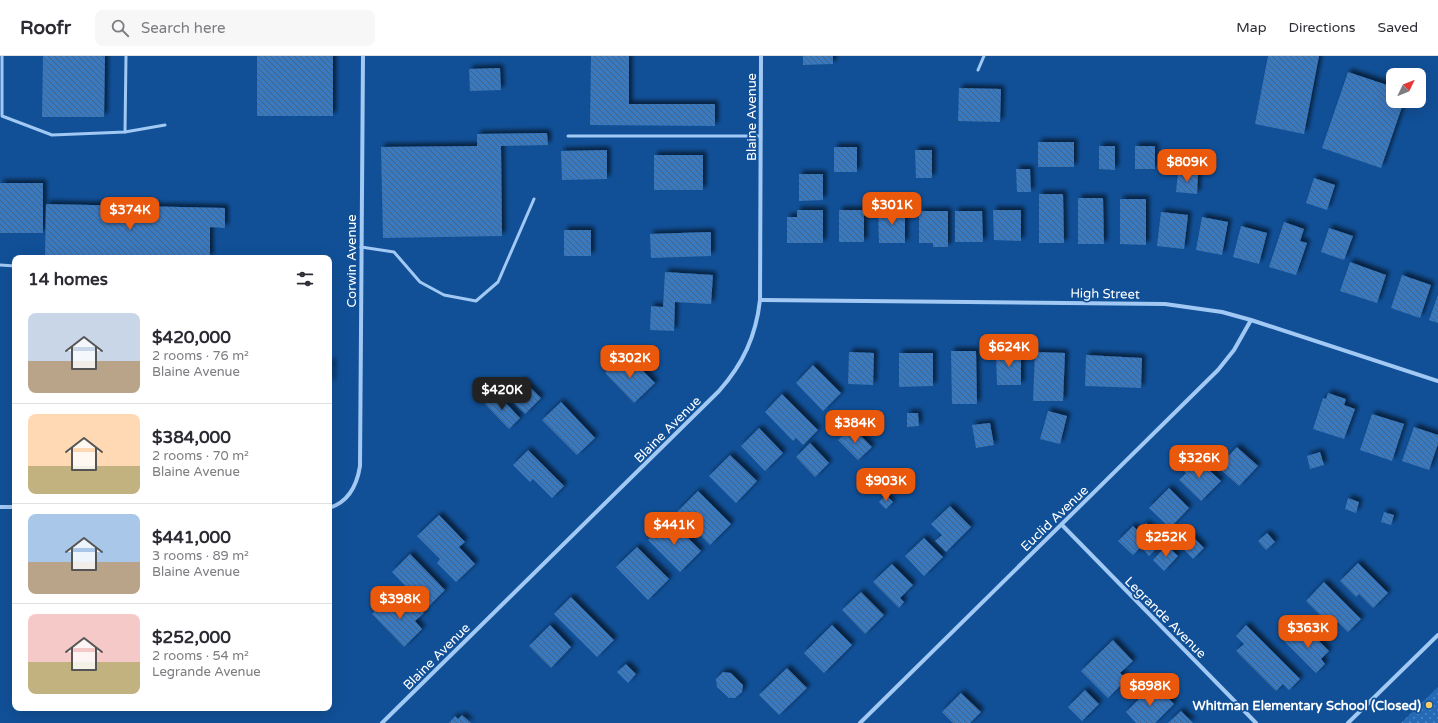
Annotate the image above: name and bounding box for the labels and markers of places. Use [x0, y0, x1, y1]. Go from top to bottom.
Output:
pin: $809K [1159, 149, 1215, 183]
pin: $301K [864, 192, 920, 226]
pin: $374K [102, 197, 158, 231]
pin: $624K [981, 334, 1037, 368]
pin: $302K [602, 345, 658, 379]
pin: $420K [474, 377, 530, 411]
pin: $384K [827, 410, 883, 444]
pin: $326K [1171, 445, 1227, 479]
pin: $903K [858, 468, 914, 502]
pin: $441K [646, 512, 702, 546]
pin: $252K [1138, 524, 1194, 558]
pin: $398K [372, 586, 428, 620]
pin: $363K [1280, 615, 1336, 649]
pin: $898K [1122, 673, 1178, 707]
place label: Whitman Elementary School (Closed) [1193, 698, 1421, 714]
marker: Whitman Elementary School (Closed) [1424, 700, 1434, 710]

